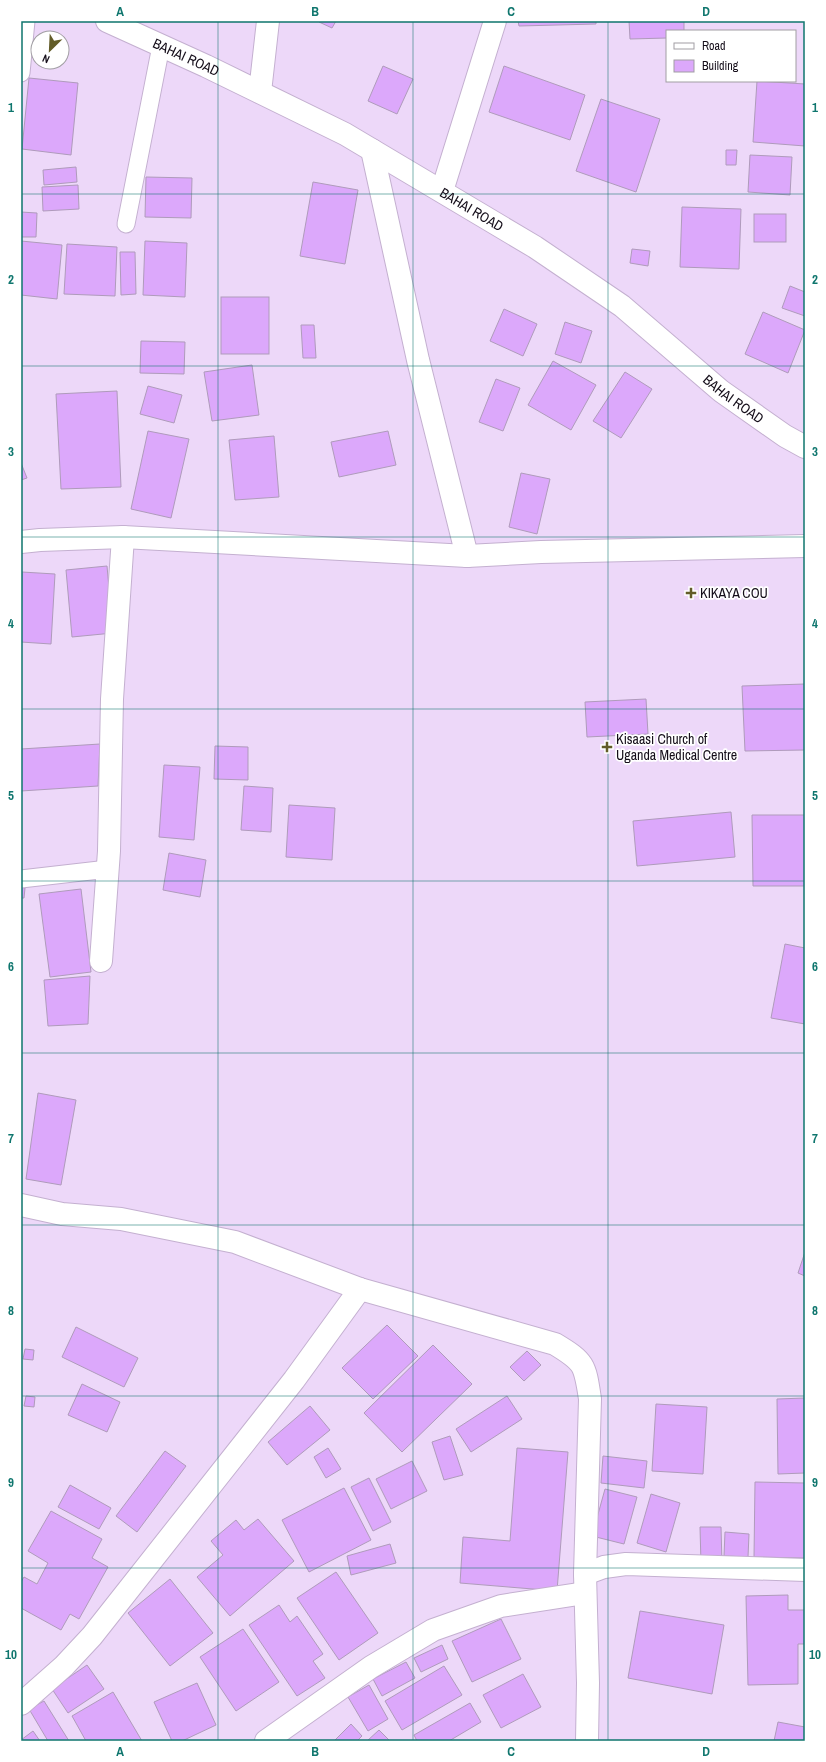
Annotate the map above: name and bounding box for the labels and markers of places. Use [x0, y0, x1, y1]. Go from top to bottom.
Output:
place label: KIKAYA COU [700, 584, 768, 602]
marker: KIKAYA COU [685, 587, 697, 599]
place label: Kisaasi Church of Uganda Medical Centre [616, 730, 737, 764]
marker: Kisaasi Church of Uganda Medical Centre [601, 741, 613, 753]

